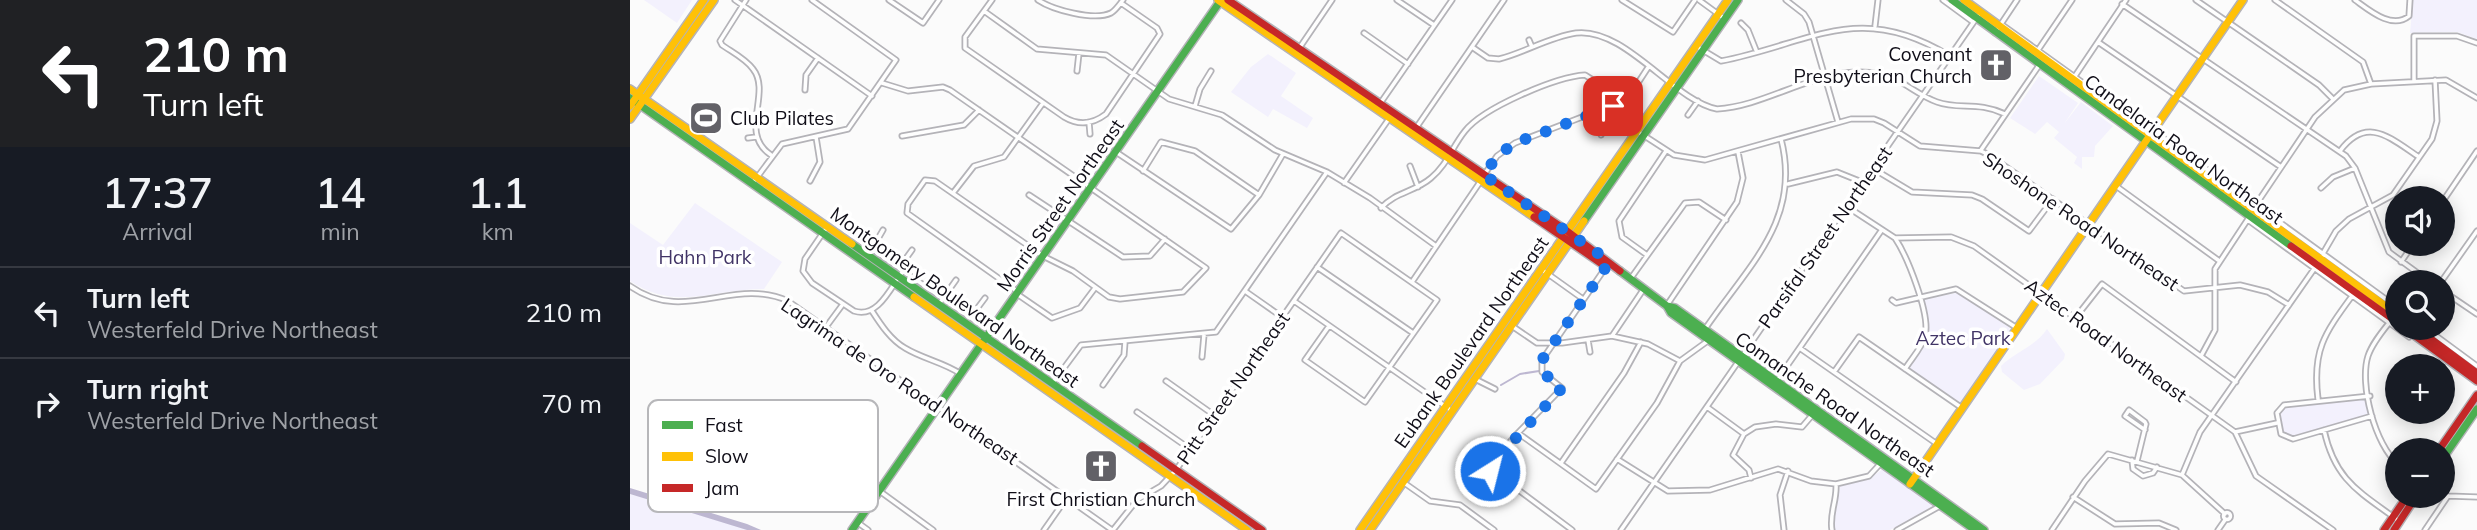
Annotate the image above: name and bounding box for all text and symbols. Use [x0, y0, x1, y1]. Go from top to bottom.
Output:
text: 210 m [143, 23, 289, 84]
icon: left [28, 28, 119, 119]
place label: Covenant Presbyterian Church [1794, 42, 1972, 88]
church icon: Covenant Presbyterian Church [1977, 46, 2015, 84]
street label: Candelaria Road Northeast [2080, 69, 2288, 229]
pin [1583, 76, 1643, 136]
text: Turn left [143, 84, 263, 124]
icon: arrive [1594, 87, 1632, 125]
sports icon: Club Pilates [687, 99, 725, 137]
place label: Club Pilates [730, 106, 834, 130]
street label: Morris Street Northeast [991, 114, 1129, 296]
street label: Parsifal Street Northeast [1753, 141, 1897, 333]
street label: Shoshone Road Northeast [1978, 146, 2184, 296]
text: 17:37 [102, 166, 213, 219]
text: 14 [315, 166, 365, 219]
text: 1.1 [468, 166, 528, 219]
map controls [2385, 186, 2455, 508]
button: sound [2385, 186, 2455, 256]
street label: Montgomery Boulevard Northeast [826, 202, 1084, 393]
text: Arrival [122, 217, 193, 246]
text: min [321, 217, 360, 246]
text: km [482, 217, 514, 246]
street label: Eubank Boulevard Northeast [1389, 231, 1553, 452]
park label: Hahn Park [658, 245, 752, 269]
button: search [2385, 270, 2455, 340]
street label: Aztec Road Northeast [2020, 273, 2192, 407]
text: Turn left [87, 282, 189, 315]
street label: Lagrima de Oro Road Northeast [777, 292, 1024, 470]
icon: left [28, 294, 66, 332]
text: 210 m [526, 296, 602, 329]
street label: Pitt Street Northeast [1171, 307, 1295, 469]
text: Westerfeld Drive Northeast [87, 315, 378, 344]
street label: Comanche Road Northeast [1731, 326, 1940, 482]
park label: Aztec Park [1915, 326, 2011, 350]
button: + [2385, 354, 2455, 424]
text: Turn right [87, 373, 208, 406]
icon: right [28, 385, 66, 423]
text: 70 m [541, 387, 602, 420]
legend [648, 400, 878, 512]
text: Westerfeld Drive Northeast [87, 406, 378, 435]
text: Fast [705, 413, 743, 437]
position arrow [1453, 434, 1527, 508]
button: − [2385, 438, 2455, 508]
text: Slow [705, 444, 749, 468]
church icon: First Christian Church [1082, 447, 1120, 485]
text: Jam [705, 476, 739, 500]
place label: First Christian Church [1007, 487, 1195, 511]

